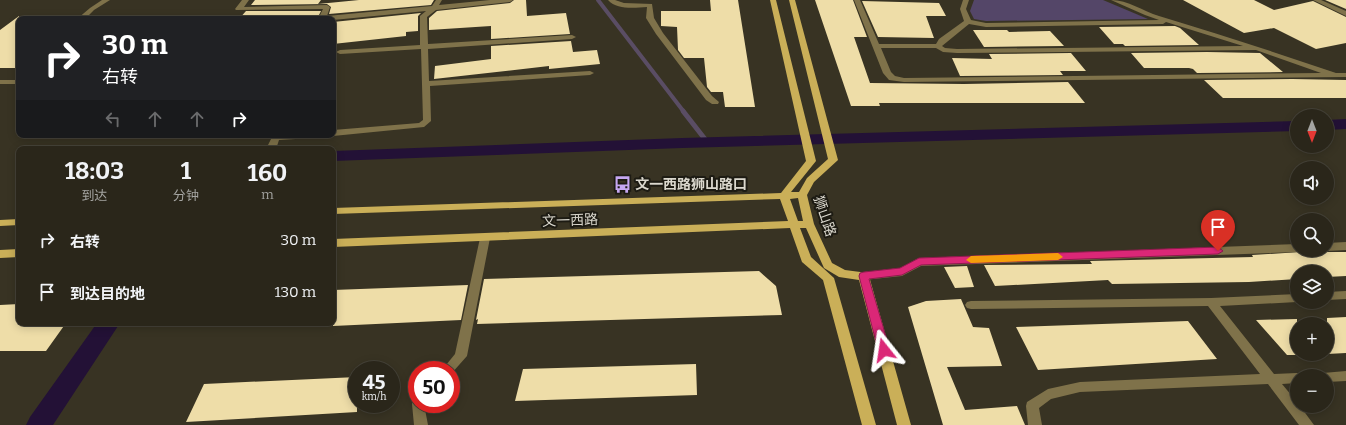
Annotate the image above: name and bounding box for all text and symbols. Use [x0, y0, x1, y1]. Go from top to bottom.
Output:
text: 30 m [102, 28, 168, 61]
icon: right [36, 32, 88, 84]
text: 右转 [102, 66, 138, 88]
icon: left [102, 108, 124, 130]
icon: ahead [144, 108, 166, 130]
icon: ahead [186, 108, 208, 130]
icon: right [228, 108, 250, 130]
north arrow [1290, 109, 1334, 153]
map controls [1290, 109, 1334, 413]
text: 18:03 [65, 157, 124, 185]
text: 1 [181, 157, 191, 185]
text: 160 [248, 159, 287, 187]
button: sound [1290, 161, 1334, 205]
bus stop icon: 文一西路狮山路口 [612, 174, 632, 194]
place label: 文一西路狮山路口 [635, 176, 747, 193]
text: m [261, 187, 274, 202]
text: 到达 [81, 188, 107, 203]
text: 分钟 [173, 188, 199, 203]
street label: 狮山路 [810, 194, 839, 239]
pin [1201, 210, 1235, 251]
street label: 文一西路 [542, 211, 598, 230]
button: search [1290, 213, 1334, 257]
icon: arrive [1207, 216, 1229, 238]
icon: right [36, 229, 58, 251]
text: 30 m [281, 231, 316, 249]
text: 右转 [70, 233, 100, 251]
button: layers [1290, 265, 1334, 309]
icon: arrive [36, 281, 58, 303]
text: 130 m [274, 283, 316, 301]
text: 到达目的地 [70, 285, 145, 303]
button: + [1290, 317, 1334, 361]
position arrow [863, 329, 905, 371]
speed limit sign: 50 [408, 361, 460, 413]
button: − [1290, 369, 1334, 413]
text: 45 [362, 370, 386, 394]
text: km/h [362, 391, 386, 403]

